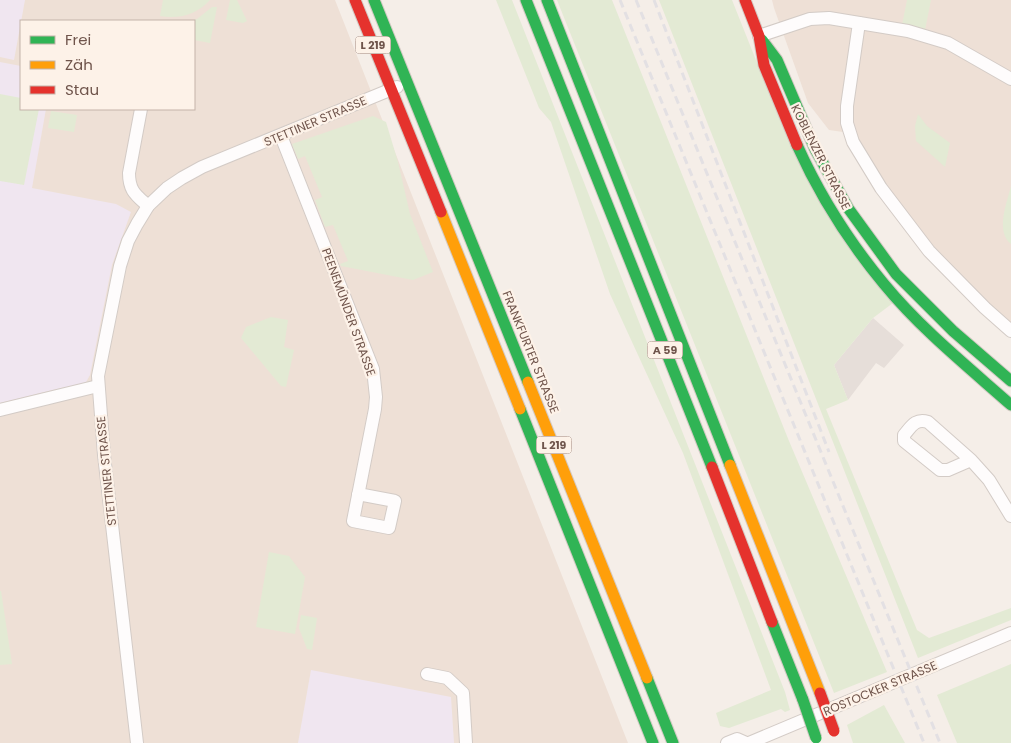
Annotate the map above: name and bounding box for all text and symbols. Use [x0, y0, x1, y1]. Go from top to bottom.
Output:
legend [20, 20, 195, 110]
text: Frei [65, 29, 91, 50]
road number: L 219 [356, 36, 390, 54]
text: Zäh [65, 54, 93, 75]
text: Stau [65, 79, 99, 100]
street label: STETTINER STRASSE [261, 92, 369, 150]
street label: KOBLENZER STRASSE [787, 101, 855, 213]
street label: PEENEMÜNDER STRASSE [318, 246, 380, 378]
street label: FRANKFURTER STRASSE [499, 288, 563, 416]
road number: A 59 [648, 342, 682, 358]
street label: STETTINER STRASSE [92, 415, 120, 527]
road number: L 219 [536, 436, 572, 454]
street label: ROSTOCKER STRASSE [821, 656, 939, 720]

